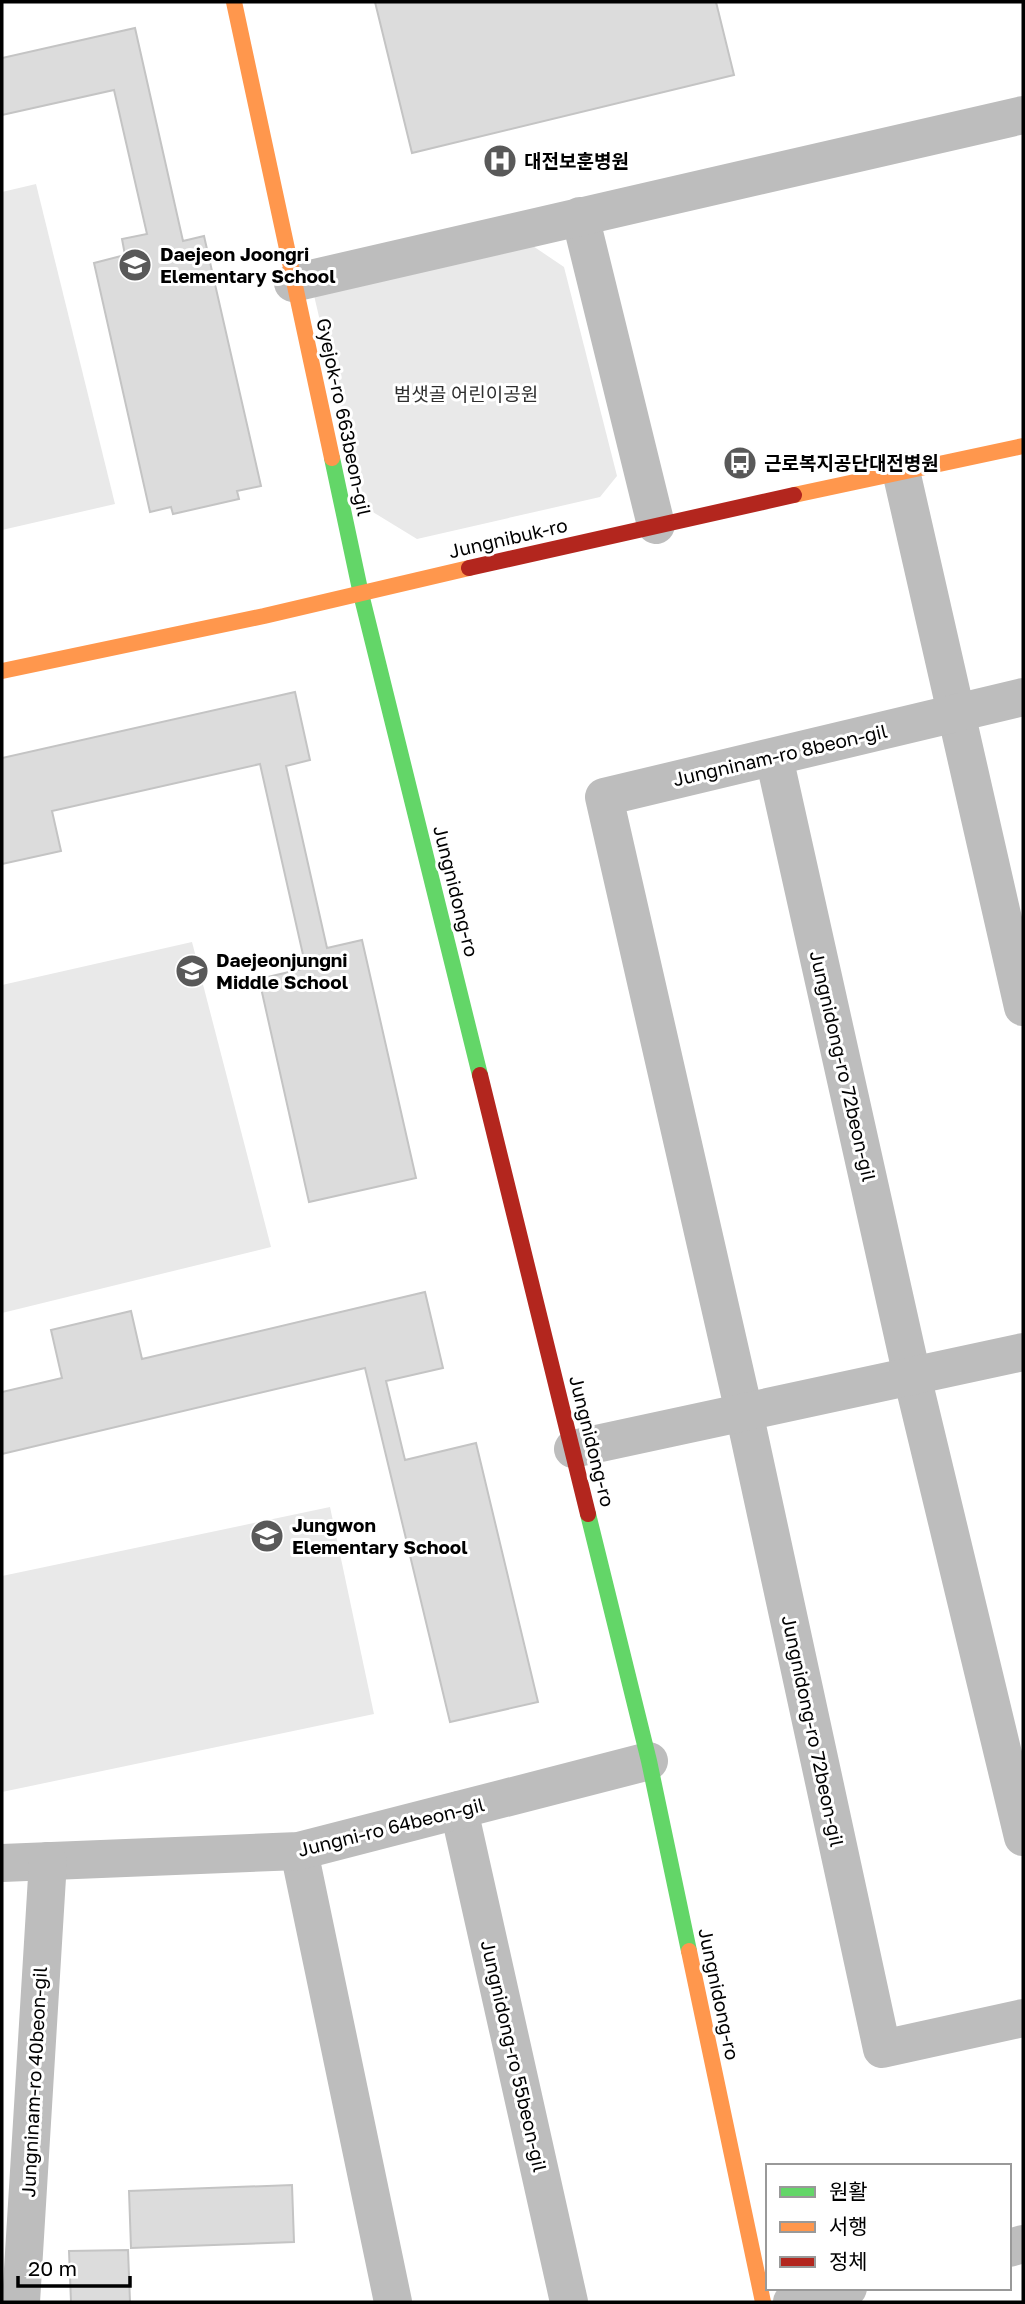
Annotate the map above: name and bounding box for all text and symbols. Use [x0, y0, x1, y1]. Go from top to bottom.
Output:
hospital icon: 대전보훈병원 [481, 142, 519, 180]
place label: 대전보훈병원 [524, 149, 629, 172]
place label: Daejeon Joongri Elementary School [160, 242, 336, 287]
school or university icon: Daejeon Joongri Elementary School [116, 246, 154, 284]
street label: Gyejok-ro 663beon-gil [312, 316, 377, 518]
park label: 범샛골 어린이공원 [394, 382, 538, 405]
bus stop icon: 근로복지공단대전병원 [721, 444, 759, 482]
place label: 근로복지공단대전병원 [764, 451, 939, 474]
street label: Jungnibuk-ro [446, 513, 570, 562]
street label: Jungninam-ro 8beon-gil [670, 719, 889, 790]
street label: Jungnidong-ro [429, 823, 484, 959]
place label: Daejeonjungni Middle School [216, 948, 348, 993]
street label: Jungnidong-ro 72beon-gil [806, 948, 881, 1184]
school or university icon: Daejeonjungni Middle School [173, 952, 211, 990]
street label: Jungnidong-ro [565, 1373, 620, 1509]
place label: Jungwon Elementary School [292, 1513, 468, 1558]
school or university icon: Jungwon Elementary School [248, 1517, 286, 1555]
street label: Jungnidong-ro 72beon-gil [778, 1613, 849, 1849]
street label: Jungni-ro 64beon-gil [295, 1792, 487, 1861]
street label: Jungnidong-ro [694, 1926, 745, 2062]
street label: Jungnidong-ro 55beon-gil [477, 1938, 552, 2174]
street label: Jungninam-ro 40beon-gil [16, 1966, 51, 2198]
legend [766, 2164, 1011, 2290]
text: 원활 [829, 2178, 868, 2204]
text: 서행 [829, 2213, 868, 2239]
scale bar [18, 2244, 130, 2288]
text: 정체 [829, 2248, 868, 2274]
text: 20 m [28, 2255, 77, 2281]

